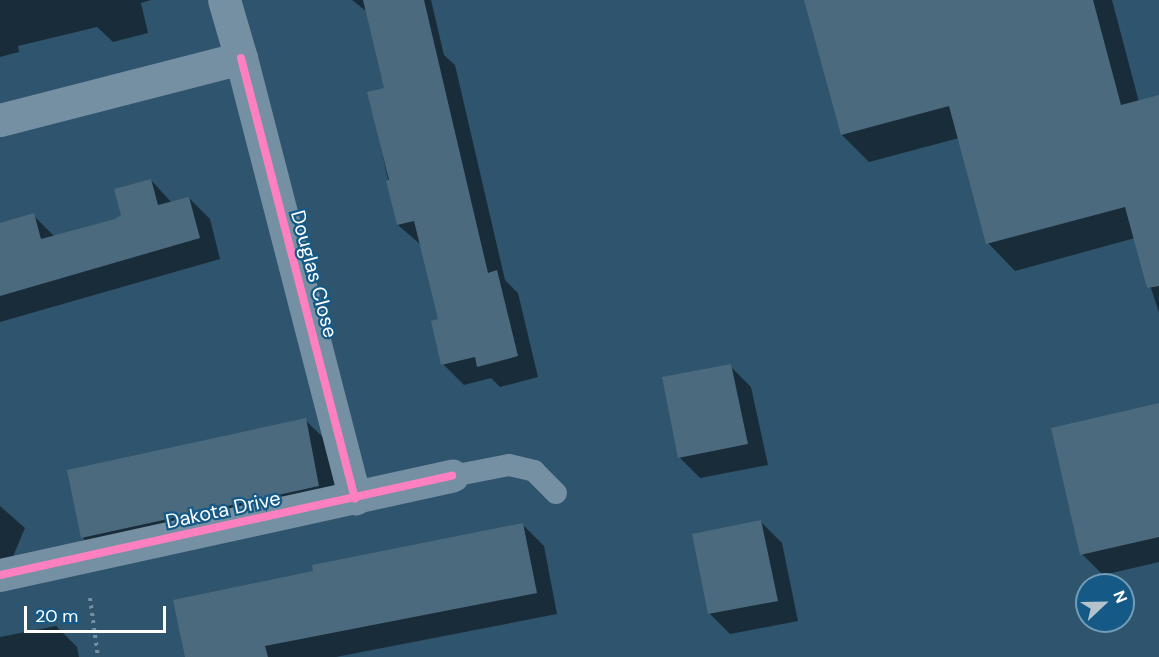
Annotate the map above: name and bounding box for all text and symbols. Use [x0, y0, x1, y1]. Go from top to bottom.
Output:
street label: Douglas Close [285, 208, 343, 340]
street label: Dakota Drive [163, 486, 283, 534]
north arrow [1075, 573, 1135, 633]
text: N [1108, 587, 1132, 606]
scale bar [27, 594, 170, 632]
text: 20 m [35, 604, 78, 628]

